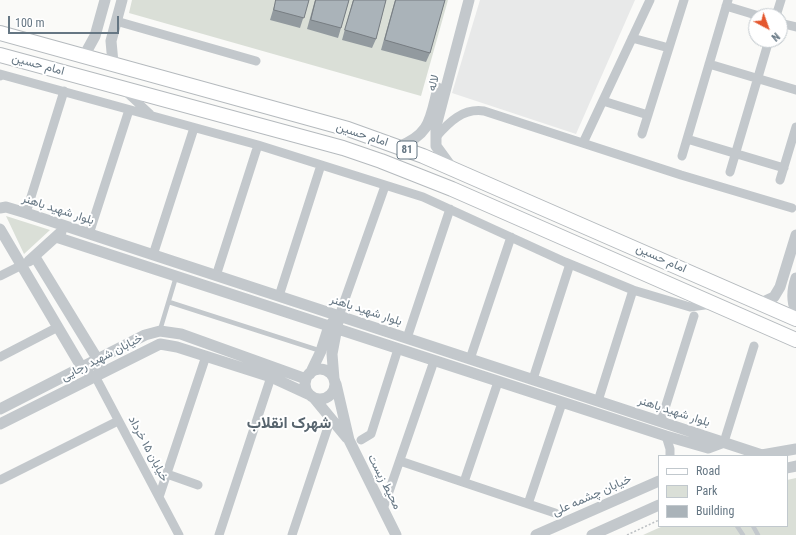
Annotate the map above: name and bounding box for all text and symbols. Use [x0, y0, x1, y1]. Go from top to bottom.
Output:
scale bar [10, 8, 121, 34]
north arrow [748, 8, 788, 48]
text: 100 m [15, 16, 45, 30]
text: N [769, 30, 782, 44]
street label: امام حسین [10, 51, 66, 79]
street label: لاله [425, 73, 443, 93]
street label: امام حسین [334, 120, 390, 150]
road number: 81 [397, 141, 417, 159]
street label: بلوار شهید باهنر [20, 192, 96, 228]
street label: امام حسین [633, 241, 689, 277]
street label: بلوار شهید باهنر [328, 293, 404, 329]
street label: خیابان شهید رجایی [59, 331, 145, 385]
street label: بلوار شهید باهنر [636, 394, 712, 430]
street label: خیابان ۱۵ خرداد [125, 414, 171, 484]
district label: شهرک انقلاب [247, 414, 331, 434]
street label: محیط زیست [364, 452, 404, 512]
legend [658, 455, 788, 527]
text: Road [696, 464, 720, 478]
street label: خیابان چشمه علی [550, 472, 634, 520]
text: Park [696, 484, 717, 498]
text: Building [696, 504, 734, 518]

